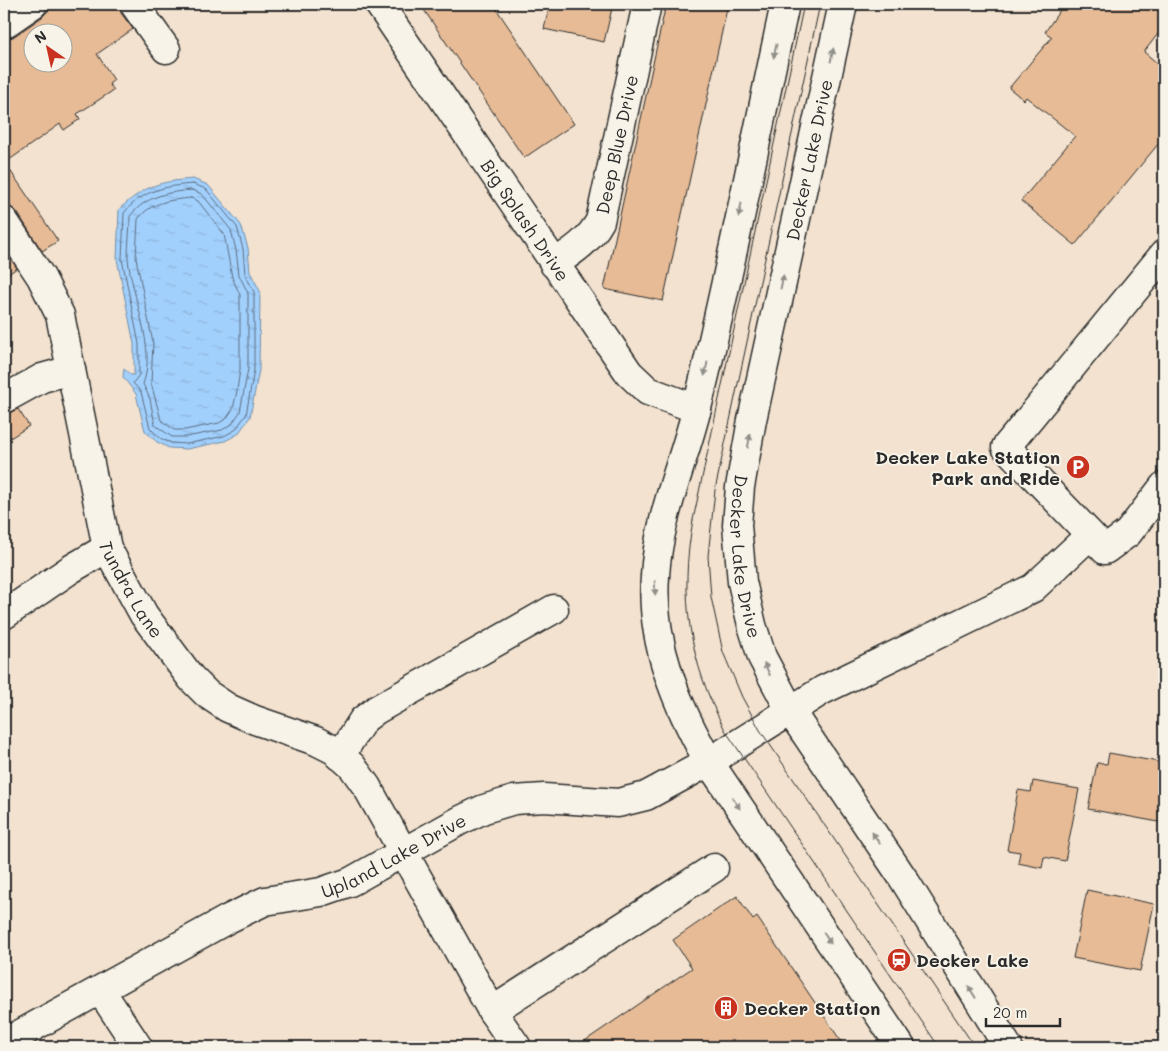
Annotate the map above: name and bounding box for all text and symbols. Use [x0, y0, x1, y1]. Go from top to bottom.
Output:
north arrow [22, 22, 72, 72]
text: N [31, 26, 50, 48]
one-way arrow [771, 44, 779, 59]
one-way arrow [828, 48, 836, 63]
street label: Deep Blue Drive [590, 73, 643, 216]
street label: Decker Lake Drive [780, 77, 838, 243]
street label: Big Splash Drive [476, 154, 575, 286]
one-way arrow [736, 203, 744, 218]
one-way arrow [779, 274, 787, 290]
one-way arrow [701, 361, 709, 377]
one-way arrow [745, 433, 753, 449]
place label: Decker Lake Station Park and Ride [875, 445, 1060, 490]
parking icon: Decker Lake Station Park and Ride [1065, 454, 1091, 480]
street label: Decker Lake Drive [725, 473, 767, 641]
street label: Tundra Lane [94, 539, 169, 643]
one-way arrow [651, 580, 659, 596]
one-way arrow [763, 662, 771, 676]
one-way arrow [731, 796, 741, 810]
street label: Upland Lake Drive [318, 808, 470, 903]
one-way arrow [871, 831, 880, 845]
one-way arrow [822, 931, 832, 944]
station icon: Decker Lake [886, 947, 912, 973]
place label: Decker Lake [916, 948, 1029, 972]
one-way arrow [968, 985, 977, 998]
building icon: Decker Station [713, 995, 739, 1021]
place label: Decker Station [744, 996, 880, 1020]
scale bar [986, 996, 1059, 1028]
text: 20 m [993, 1002, 1027, 1022]

